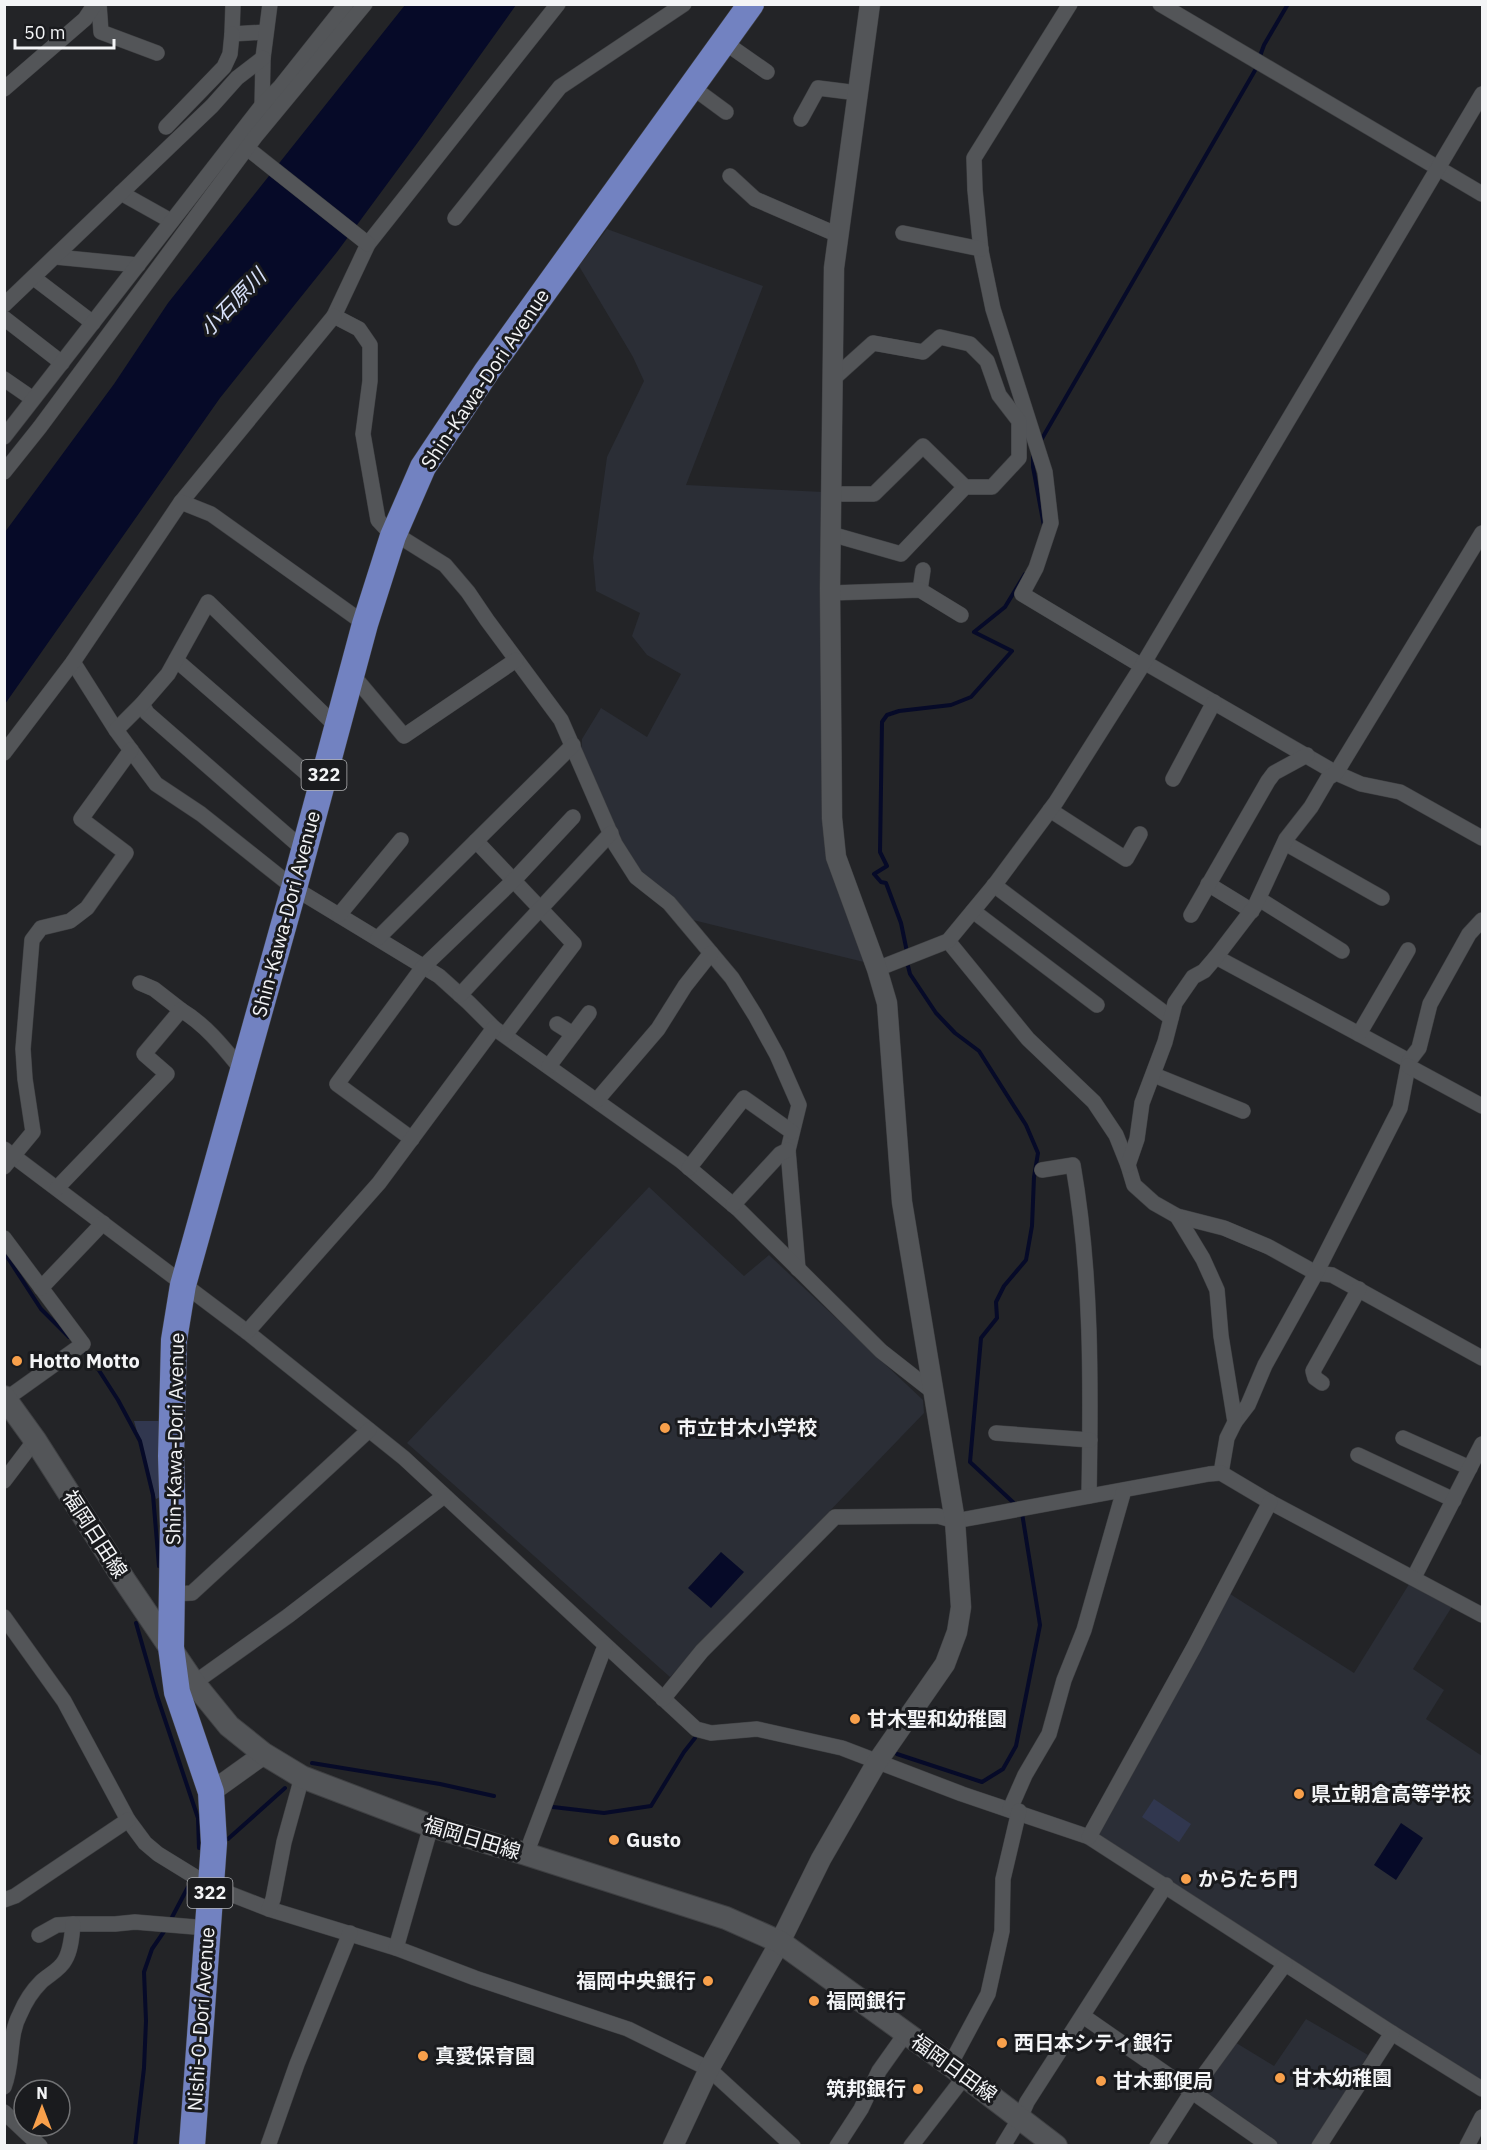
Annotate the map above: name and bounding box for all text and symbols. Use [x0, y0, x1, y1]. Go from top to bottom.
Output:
scale bar [15, 12, 114, 50]
text: 50 m [24, 21, 66, 44]
water label: 小石原川 [193, 261, 273, 342]
street label: Shin-Kawa-Dori Avenue [414, 283, 555, 474]
road number: 322 [302, 760, 346, 790]
street label: Shin-Kawa-Dori Avenue [245, 808, 326, 1020]
street label: Shin-Kawa-Dori Avenue [159, 1332, 190, 1545]
place label: Hotto Motto [29, 1347, 140, 1374]
marker: Hotto Motto [10, 1354, 24, 1368]
place label: 市立甘木小学校 [677, 1414, 817, 1441]
marker: 市立甘木小学校 [658, 1421, 672, 1435]
street label: 福岡日田線 [57, 1484, 134, 1583]
place label: 甘木聖和幼稚園 [867, 1705, 1007, 1732]
marker: 甘木聖和幼稚園 [848, 1712, 862, 1726]
place label: 県立朝倉高等学校 [1311, 1780, 1471, 1807]
marker: 県立朝倉高等学校 [1292, 1787, 1306, 1801]
street label: 福岡日田線 [420, 1810, 524, 1865]
place label: Gusto [626, 1826, 681, 1853]
marker: Gusto [607, 1833, 621, 1847]
place label: からたち門 [1198, 1865, 1298, 1892]
marker: からたち門 [1179, 1872, 1193, 1886]
road number: 322 [188, 1878, 232, 1908]
street label: Nishi-O-Dori Avenue [181, 1926, 220, 2112]
place label: 福岡中央銀行 [576, 1967, 696, 1994]
marker: 福岡中央銀行 [701, 1974, 715, 1988]
place label: 福岡銀行 [826, 1987, 906, 2014]
marker: 福岡銀行 [807, 1994, 821, 2008]
street label: 福岡日田線 [906, 2027, 1003, 2108]
place label: 西日本シティ銀行 [1014, 2029, 1173, 2056]
marker: 西日本シティ銀行 [995, 2036, 1009, 2050]
place label: 真愛保育園 [435, 2042, 535, 2069]
marker: 真愛保育園 [416, 2049, 430, 2063]
place label: 甘木幼稚園 [1292, 2064, 1392, 2091]
place label: 甘木郵便局 [1113, 2067, 1213, 2094]
marker: 甘木幼稚園 [1273, 2071, 1287, 2085]
marker: 甘木郵便局 [1094, 2074, 1108, 2088]
place label: 筑邦銀行 [826, 2075, 906, 2102]
north arrow [12, 2078, 72, 2138]
marker: 筑邦銀行 [911, 2082, 925, 2096]
text: N [36, 2083, 48, 2103]

